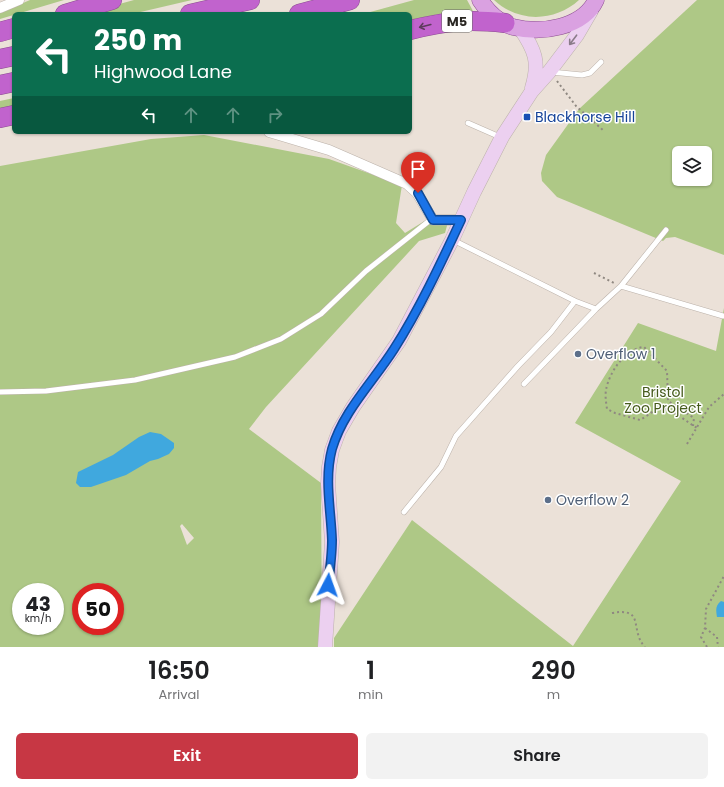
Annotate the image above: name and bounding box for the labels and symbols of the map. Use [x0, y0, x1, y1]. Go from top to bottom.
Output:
road number: M5 [442, 10, 472, 32]
one-way arrow [419, 23, 432, 31]
one-way arrow [568, 35, 577, 46]
place label: Blackhorse Hill [535, 107, 635, 127]
marker: Blackhorse Hill [522, 112, 532, 122]
pin [401, 152, 435, 193]
place label: Overflow 1 [586, 344, 655, 364]
marker: Overflow 1 [573, 349, 583, 359]
park label: Bristol Zoo Project [624, 382, 702, 418]
place label: Overflow 2 [556, 490, 629, 510]
marker: Overflow 2 [543, 495, 553, 505]
position arrow [307, 564, 349, 606]
speed limit sign: 50 [72, 583, 124, 635]

